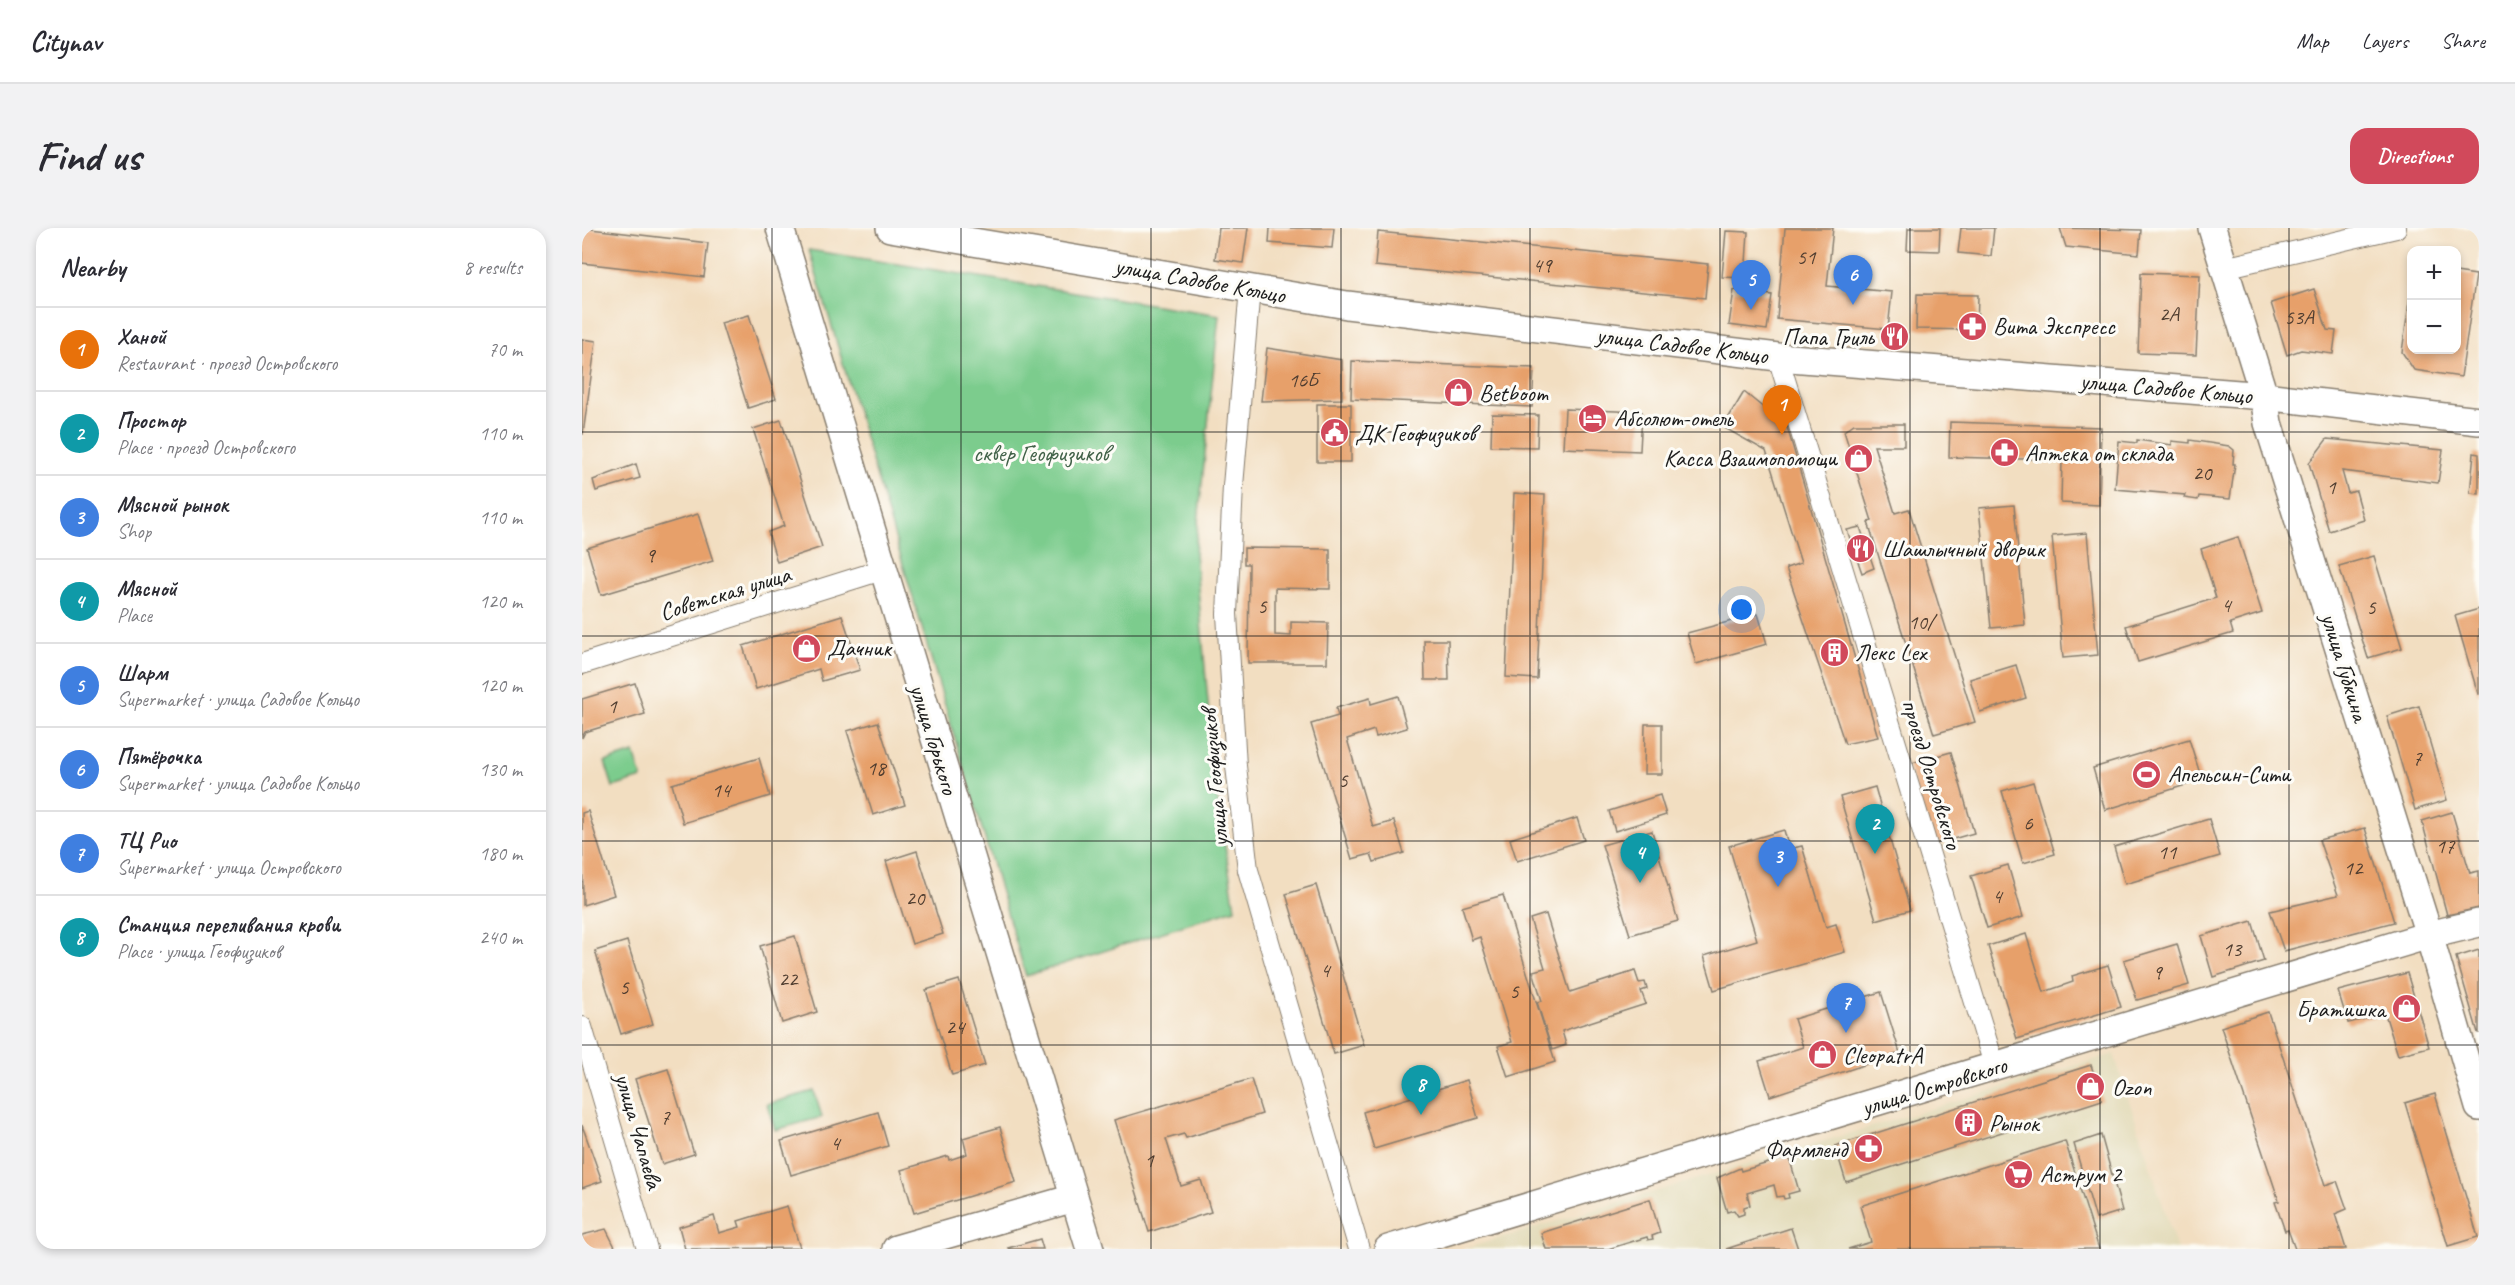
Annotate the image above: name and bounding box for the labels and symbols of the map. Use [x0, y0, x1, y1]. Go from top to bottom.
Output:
house number: 51 [1797, 244, 1817, 270]
street label: улица Садовое Кольцо [1110, 250, 1289, 310]
house number: 49 [1533, 252, 1553, 278]
pin: 6 [1834, 256, 1872, 305]
pin: 5 [1732, 260, 1770, 310]
house number: 2А [2159, 301, 2180, 327]
house number: 53А [2284, 304, 2315, 330]
pharmacy icon: Вита Экспресс [1956, 310, 1988, 342]
place label: Вита Экспресс [1993, 311, 2116, 341]
street label: улица Садовое Кольцо [1593, 319, 1771, 371]
restaurant icon: Папа Гриль [1879, 321, 1911, 353]
place label: Папа Гриль [1783, 322, 1875, 352]
street label: улица Садовое Кольцо [2077, 365, 2255, 411]
house number: 16Б [1288, 367, 1321, 393]
shop icon: Betboom [1442, 377, 1474, 409]
place label: Betboom [1479, 378, 1549, 408]
pin: 1 [1762, 386, 1802, 435]
hotel icon: Абсолют-отель [1577, 402, 1609, 434]
place label: Абсолют-отель [1614, 403, 1734, 433]
public building icon: ДК Геофизиков [1318, 417, 1350, 449]
place label: ДК Геофизиков [1355, 418, 1481, 448]
pharmacy icon: Аптека от склада [1988, 437, 2020, 469]
park label: cквер Геофизиков [973, 438, 1114, 468]
place label: Аптека от склада [2025, 438, 2174, 468]
shop icon: Касса Взаимопомощи [1842, 442, 1874, 474]
place label: Касса Взаимопомощи [1664, 443, 1838, 473]
house number: 20 [2193, 460, 2213, 486]
house number: 1 [2326, 474, 2337, 500]
restaurant icon: Шашлычный дворик [1845, 533, 1877, 565]
place label: Шашлычный дворик [1882, 534, 2046, 564]
house number: 9 [645, 542, 656, 568]
street label: Советская улица [656, 558, 796, 627]
house number: 4 [2221, 592, 2233, 618]
house number: 5 [1257, 593, 1268, 619]
house number: 5 [2366, 594, 2377, 620]
your location [1727, 595, 1756, 624]
street label: улица Губкина [2314, 607, 2376, 727]
house number: 10/ [1908, 609, 1938, 635]
shop icon: Дачник [790, 632, 822, 664]
place label: Дачник [827, 633, 894, 663]
building icon: Лекс Lex [1818, 636, 1850, 668]
place label: Лекс Lex [1855, 637, 1928, 667]
street label: улица Горького [902, 678, 965, 799]
house number: 1 [607, 693, 618, 719]
street label: проезд Островского [1895, 695, 1970, 854]
street label: улица Геофизиков [1193, 703, 1236, 850]
house number: 7 [2412, 745, 2423, 771]
house number: 18 [867, 755, 888, 781]
sports icon: Апельсин-Сити [2131, 758, 2163, 790]
place label: Апельсин-Сити [2168, 759, 2292, 789]
house number: 5 [1338, 767, 1349, 793]
house number: 14 [712, 777, 733, 803]
pin: 2 [1856, 804, 1894, 854]
house number: 6 [2023, 810, 2033, 836]
house number: 17 [2436, 833, 2456, 859]
pin: 4 [1620, 834, 1660, 883]
pin: 3 [1758, 838, 1798, 887]
house number: 11 [2158, 839, 2178, 865]
house number: 12 [2344, 855, 2364, 881]
house number: 4 [1992, 883, 2004, 909]
house number: 20 [906, 885, 926, 911]
house number: 13 [2223, 936, 2243, 962]
house number: 4 [1320, 957, 1332, 983]
house number: 9 [2152, 959, 2163, 985]
house number: 22 [779, 966, 799, 992]
house number: 5 [619, 974, 630, 1000]
house number: 5 [1509, 978, 1520, 1004]
pin: 7 [1826, 984, 1866, 1033]
shop icon: Братишка [2390, 993, 2422, 1025]
place label: Братишка [2296, 994, 2387, 1024]
house number: 24 [946, 1014, 967, 1040]
shop icon: CleopatrA [1806, 1039, 1838, 1071]
place label: CleopatrA [1843, 1040, 1923, 1070]
street label: улица Островского [1856, 1049, 2012, 1123]
pin: 8 [1402, 1066, 1440, 1115]
street label: улица Чапаева [608, 1068, 670, 1194]
shop icon: Ozon [2075, 1071, 2107, 1103]
place label: Ozon [2112, 1072, 2152, 1102]
house number: 7 [660, 1104, 671, 1130]
building icon: Рынок [1952, 1107, 1984, 1139]
place label: Рынок [1989, 1108, 2041, 1138]
house number: 4 [830, 1130, 842, 1156]
pharmacy icon: Фармленд [1852, 1133, 1884, 1165]
place label: Фармленд [1765, 1134, 1849, 1164]
house number: 1 [1144, 1147, 1155, 1173]
supermarket icon: Аструм 2 [2003, 1158, 2035, 1190]
place label: Аструм 2 [2040, 1159, 2124, 1189]

